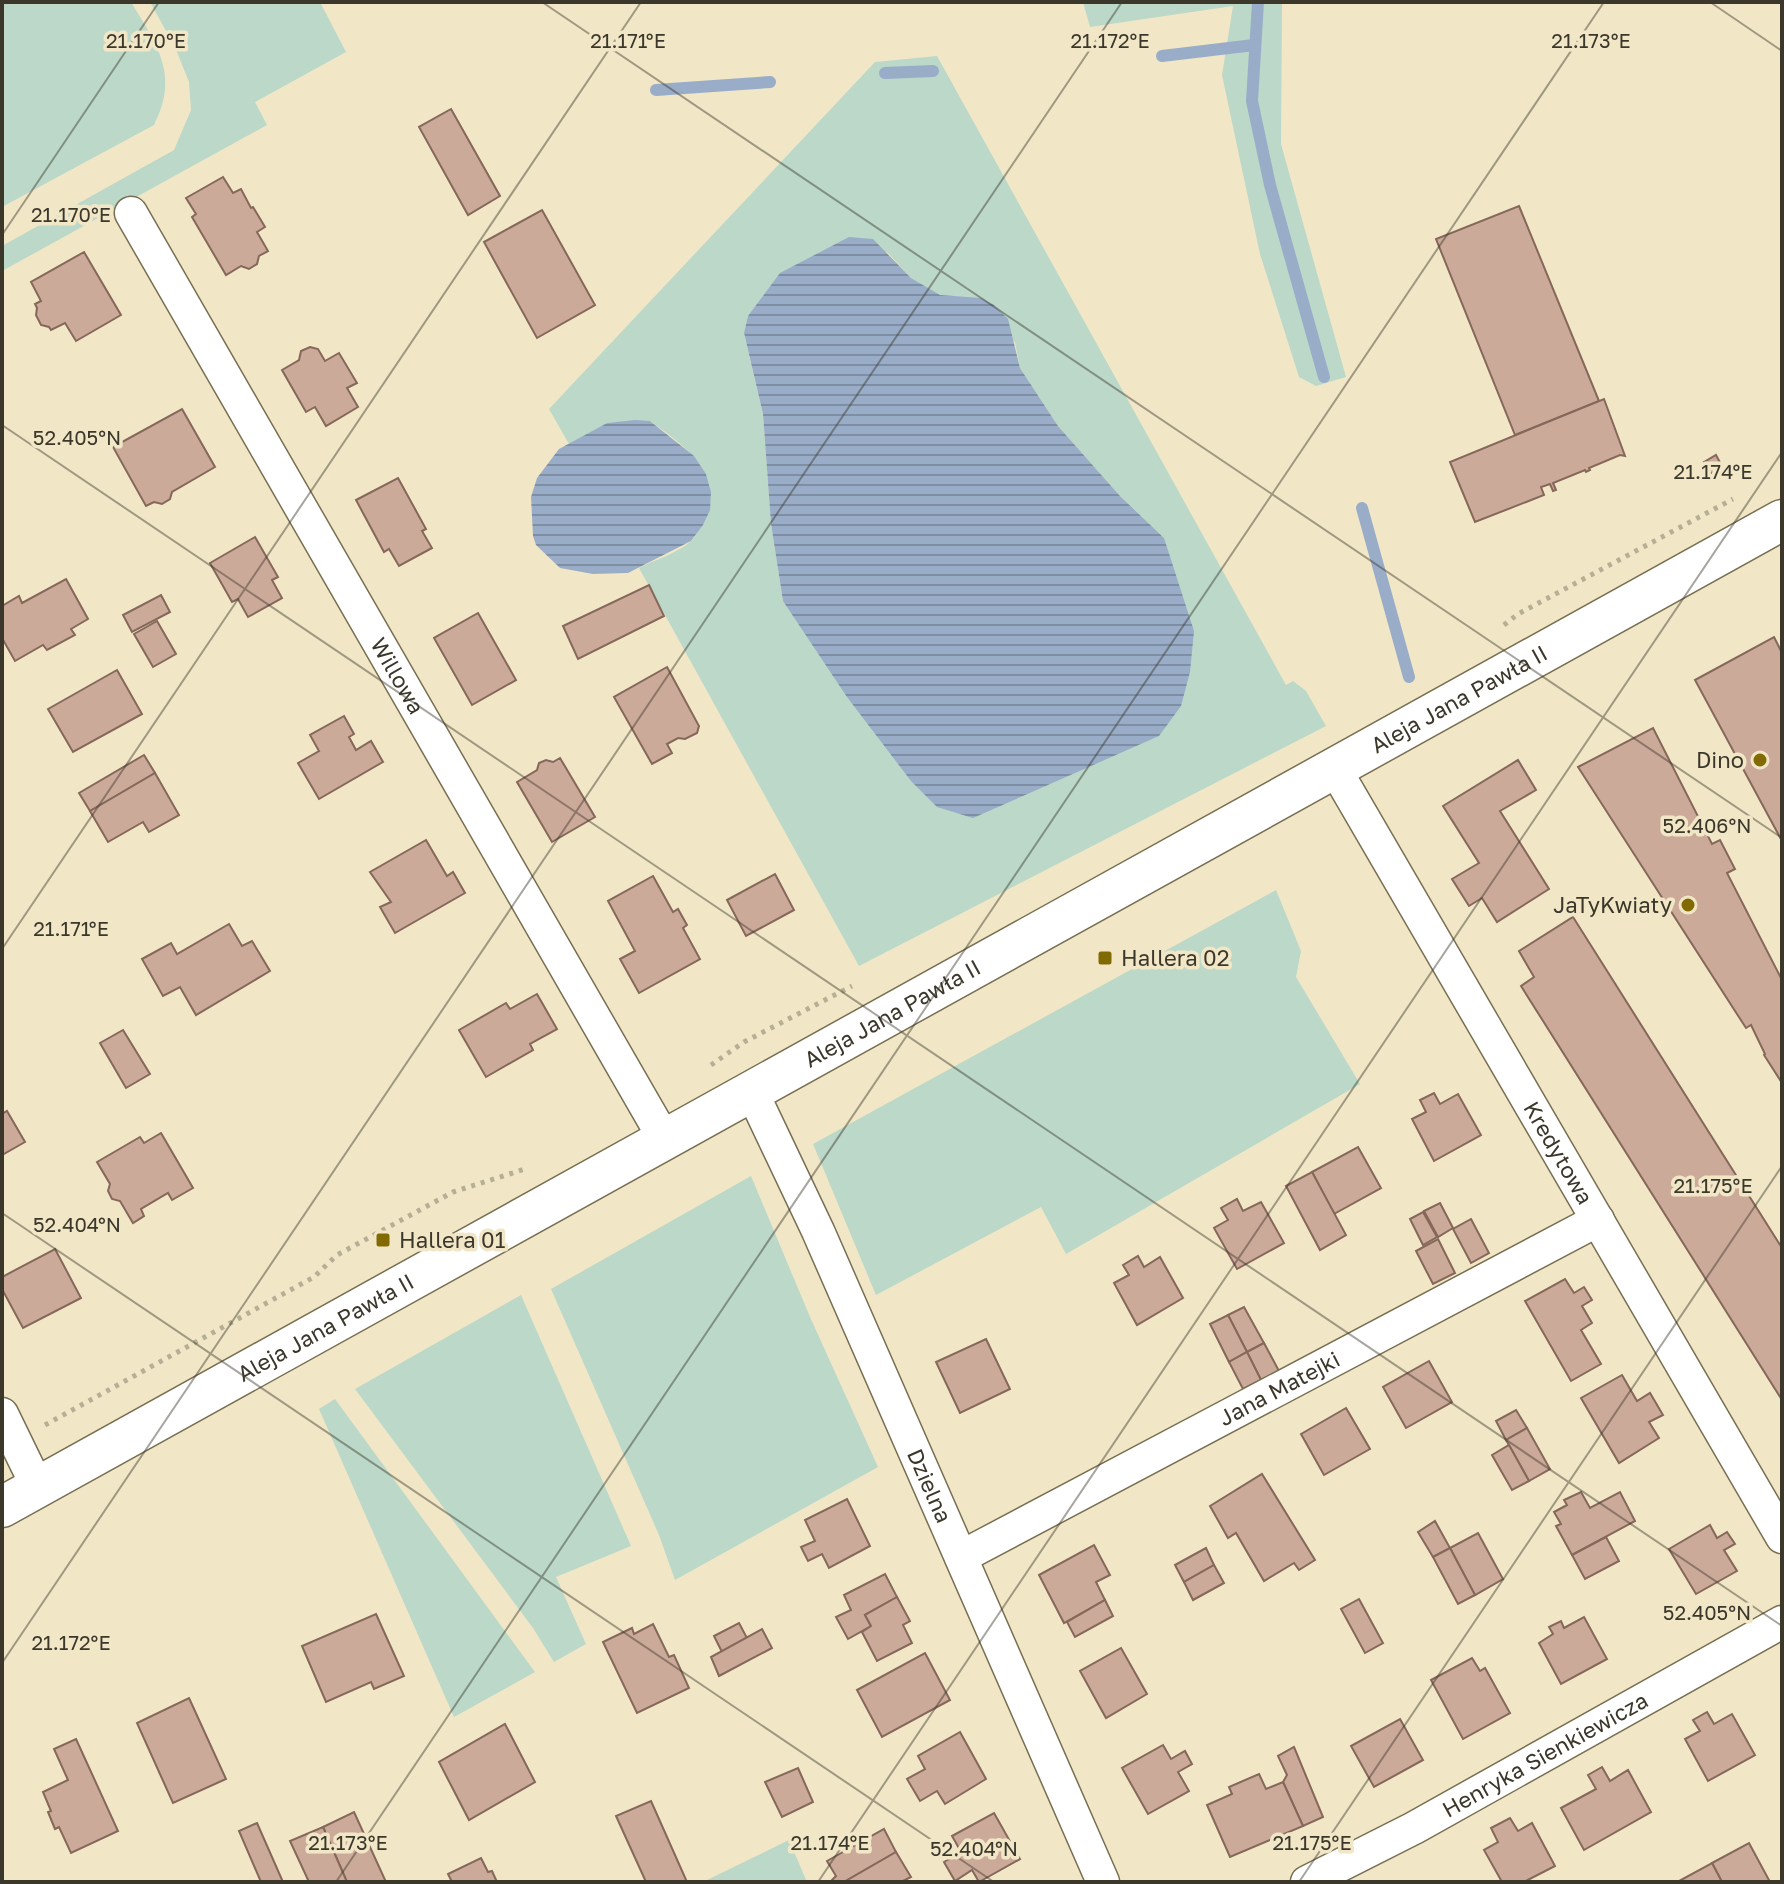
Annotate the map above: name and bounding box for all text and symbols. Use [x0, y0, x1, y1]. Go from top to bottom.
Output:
text: 21.170°E [106, 28, 186, 52]
text: 21.171°E [590, 28, 666, 52]
text: 21.172°E [1070, 28, 1150, 52]
text: 21.173°E [1551, 28, 1631, 52]
text: 21.170°E [31, 202, 111, 226]
text: 52.405°N [33, 425, 121, 449]
text: 21.174°E [1674, 459, 1752, 483]
street label: Willowa [365, 632, 431, 718]
street label: Aleja Jana Pawła II [1366, 639, 1552, 758]
place label: Dino [1696, 746, 1744, 773]
marker: Dino [1751, 751, 1769, 769]
text: 52.406°N [1663, 813, 1751, 837]
place label: JaTyKwiaty [1553, 891, 1672, 918]
marker: JaTyKwiaty [1679, 896, 1697, 914]
text: 21.171°E [33, 916, 109, 940]
place label: Hallera 02 [1121, 944, 1229, 971]
marker: Hallera 02 [1096, 949, 1114, 967]
street label: Aleja Jana Pawła II [799, 953, 985, 1073]
street label: Kredytowa [1518, 1096, 1599, 1209]
text: 21.175°E [1673, 1173, 1753, 1197]
text: 52.404°N [33, 1212, 121, 1236]
place label: Hallera 01 [399, 1226, 506, 1253]
marker: Hallera 01 [374, 1231, 392, 1249]
street label: Aleja Jana Pawła II [232, 1267, 418, 1387]
street label: Jana Matejki [1214, 1345, 1344, 1431]
street label: Dzielna [902, 1444, 958, 1527]
text: 52.405°N [1663, 1600, 1751, 1624]
text: 21.172°E [31, 1630, 111, 1654]
street label: Henryka Sienkiewicza [1437, 1686, 1652, 1823]
text: 21.173°E [308, 1830, 388, 1854]
text: 21.174°E [791, 1830, 869, 1854]
text: 21.175°E [1272, 1830, 1352, 1854]
text: 52.404°N [930, 1836, 1018, 1860]

